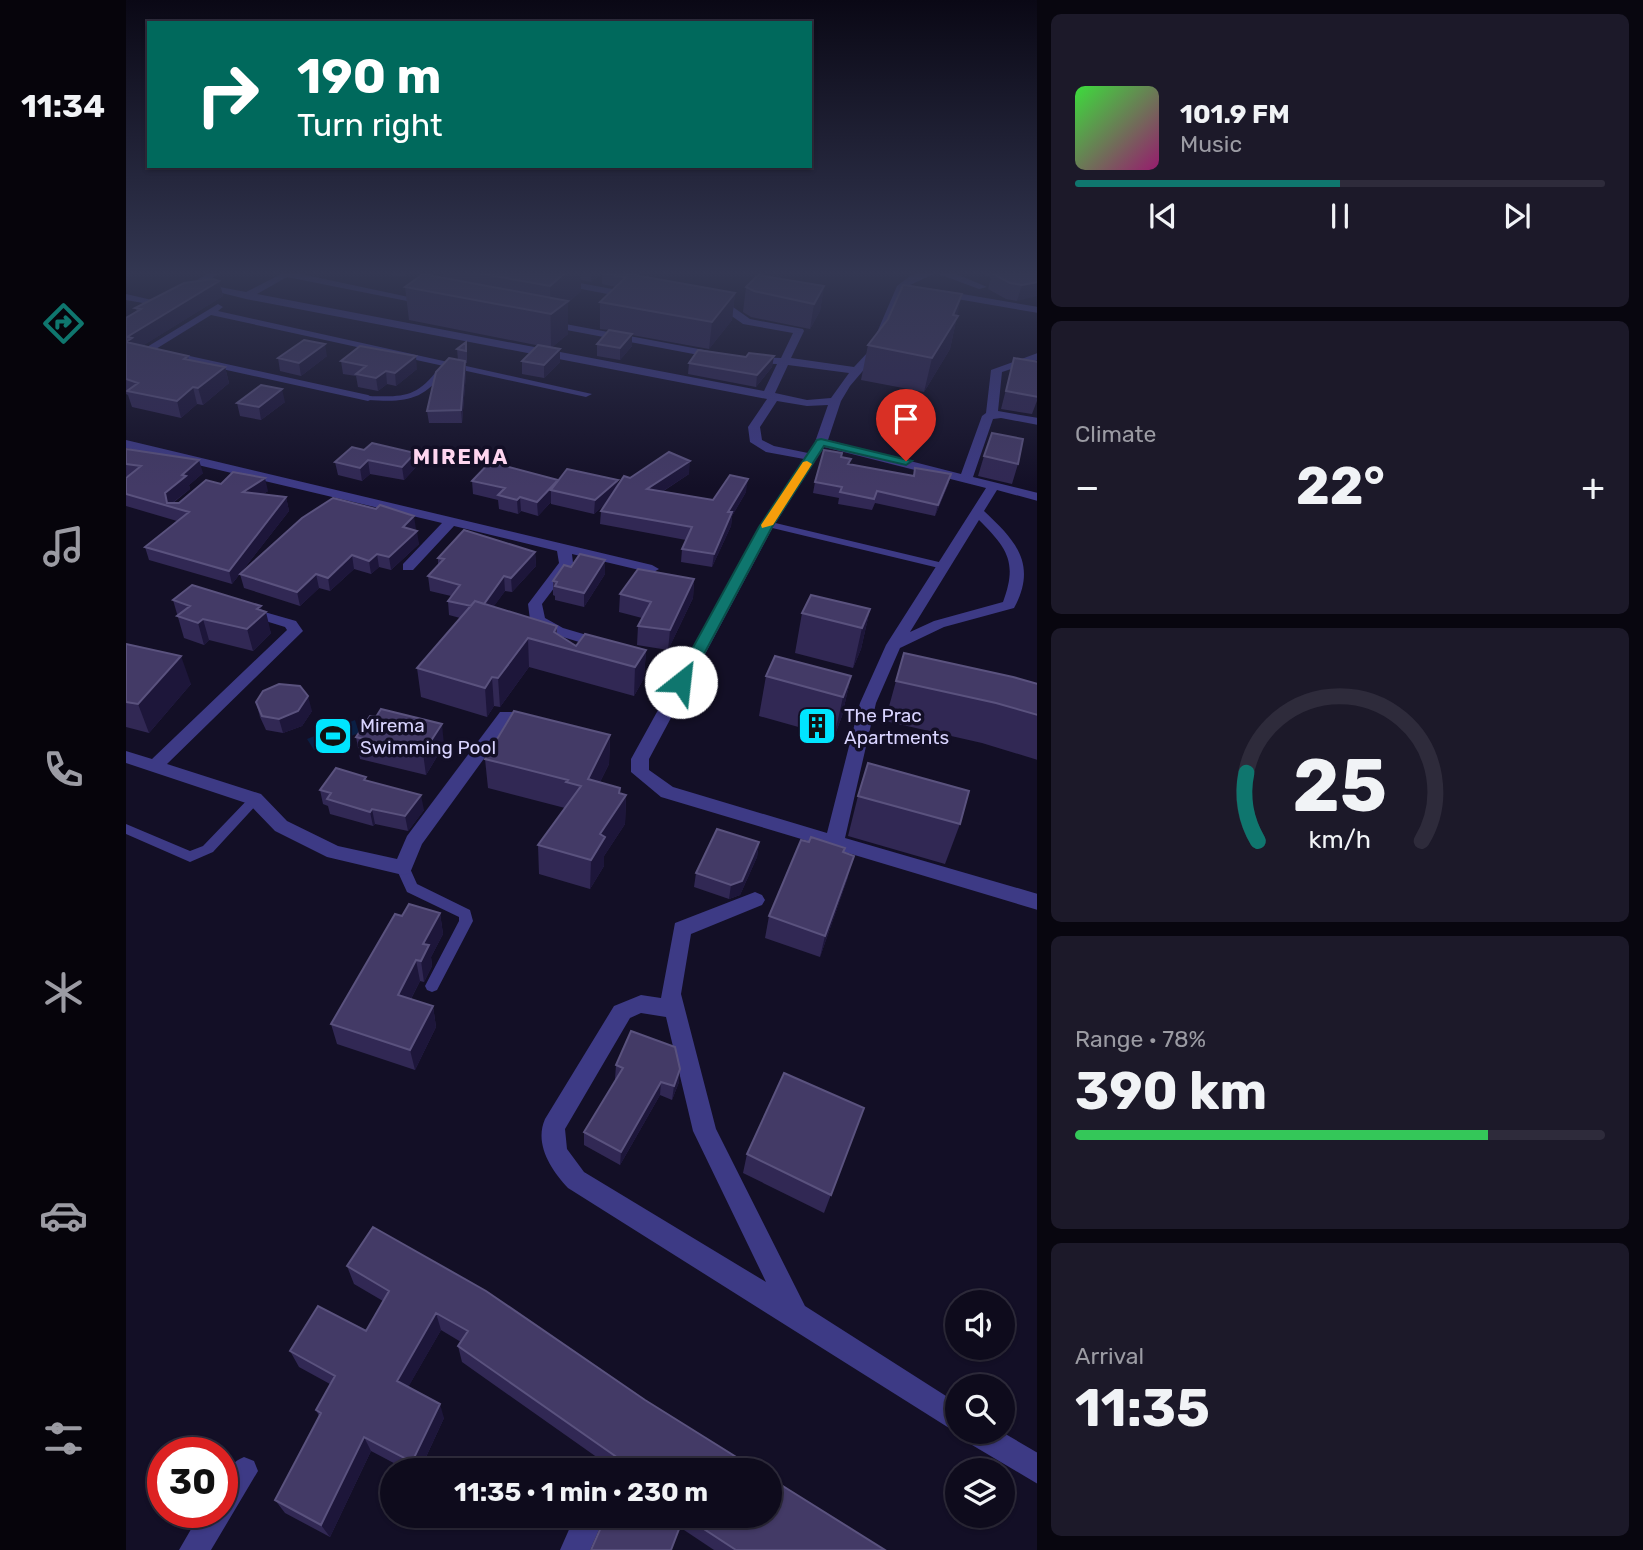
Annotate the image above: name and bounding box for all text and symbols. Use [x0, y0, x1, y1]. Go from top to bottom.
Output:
text: 190 m [297, 47, 441, 105]
icon: right [182, 49, 273, 140]
text: 11:34 [21, 87, 105, 125]
text: 101.9 FM [1180, 99, 1290, 130]
text: Turn right [297, 106, 442, 144]
text: Music [1180, 130, 1242, 158]
icon: previous [1144, 197, 1182, 235]
icon: pause [1321, 197, 1359, 235]
icon: next [1498, 197, 1536, 235]
icon: directions [39, 299, 88, 348]
pin [876, 389, 936, 461]
icon: arrive [887, 400, 925, 438]
text: Climate [1075, 420, 1156, 448]
district label: MIREMA [413, 444, 509, 469]
text: 22° [1296, 455, 1385, 517]
text: − [1075, 464, 1100, 510]
text: + [1581, 464, 1605, 510]
icon: music [39, 522, 88, 571]
position arrow [644, 645, 718, 719]
place label: The Prac Apartments [844, 704, 949, 749]
building icon: The Prac Apartments [796, 705, 838, 747]
place label: Mirema Swimming Pool [360, 714, 496, 759]
sports icon: Mirema Swimming Pool [312, 715, 354, 757]
text: 25 [1293, 743, 1387, 829]
icon: phone [39, 745, 88, 794]
text: km/h [1309, 825, 1371, 854]
icon: climate [39, 968, 88, 1017]
text: Range · 78% [1075, 1025, 1206, 1053]
text: 390 km [1075, 1060, 1267, 1122]
icon: car [39, 1191, 88, 1240]
map controls [945, 1290, 1015, 1528]
button: sound [945, 1290, 1015, 1360]
text: Arrival [1075, 1342, 1144, 1370]
button: search [945, 1374, 1015, 1444]
text: 11:35 [1075, 1377, 1210, 1439]
icon: filters [39, 1414, 88, 1463]
speed limit sign: 30 [147, 1437, 238, 1528]
button: layers [945, 1458, 1015, 1528]
text: 11:35 · 1 min · 230 m [454, 1477, 708, 1508]

